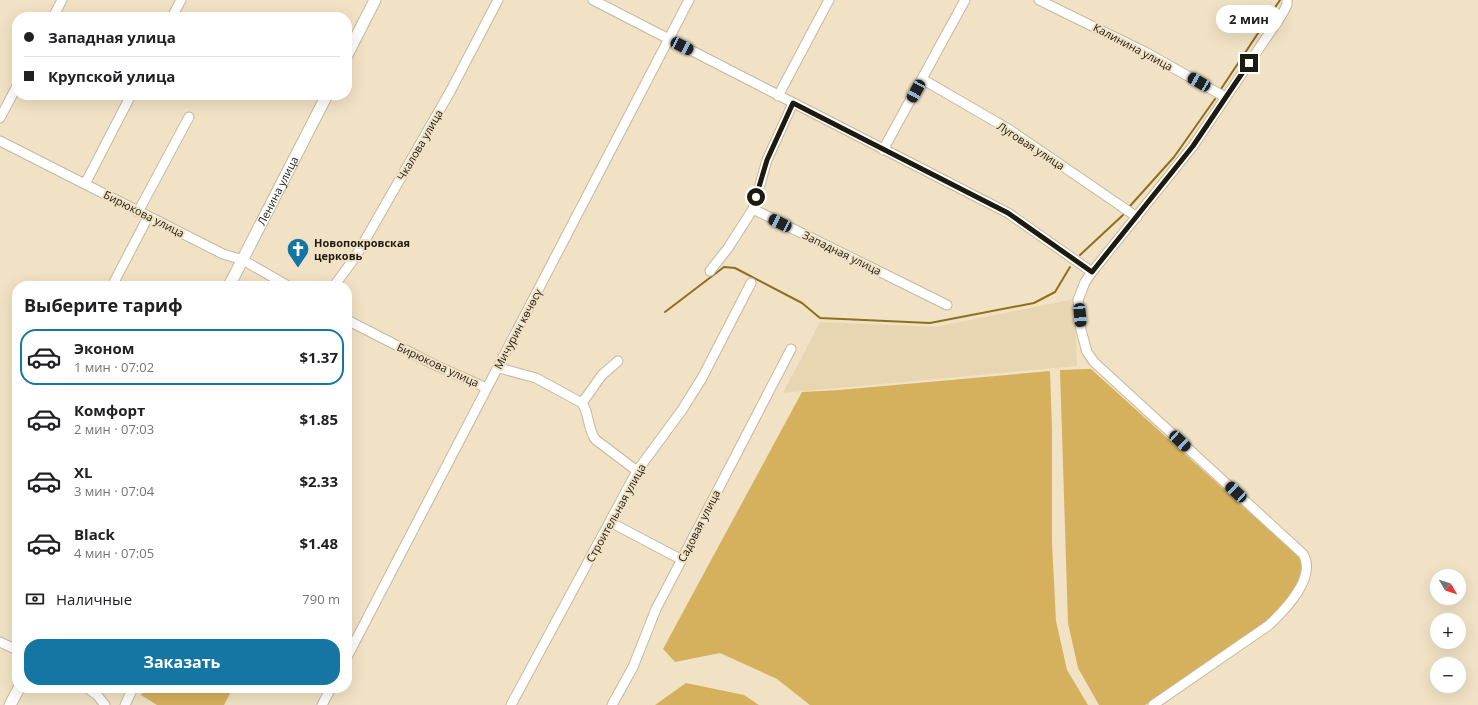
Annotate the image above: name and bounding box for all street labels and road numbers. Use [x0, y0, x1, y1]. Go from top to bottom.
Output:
street label: Калинина улица [1091, 19, 1176, 74]
street label: Чкалова улица [393, 107, 446, 183]
street label: Луговая улица [995, 118, 1068, 173]
street label: Ленина улица [253, 153, 301, 228]
street label: Бирюкова улица [101, 187, 187, 240]
street label: Западная улица [800, 227, 884, 278]
street label: Мичурин көчөсү [490, 286, 545, 372]
street label: Бирюкова улица [395, 339, 482, 390]
street label: Строительная улица [582, 461, 649, 565]
street label: Садовая улица [674, 487, 723, 564]

